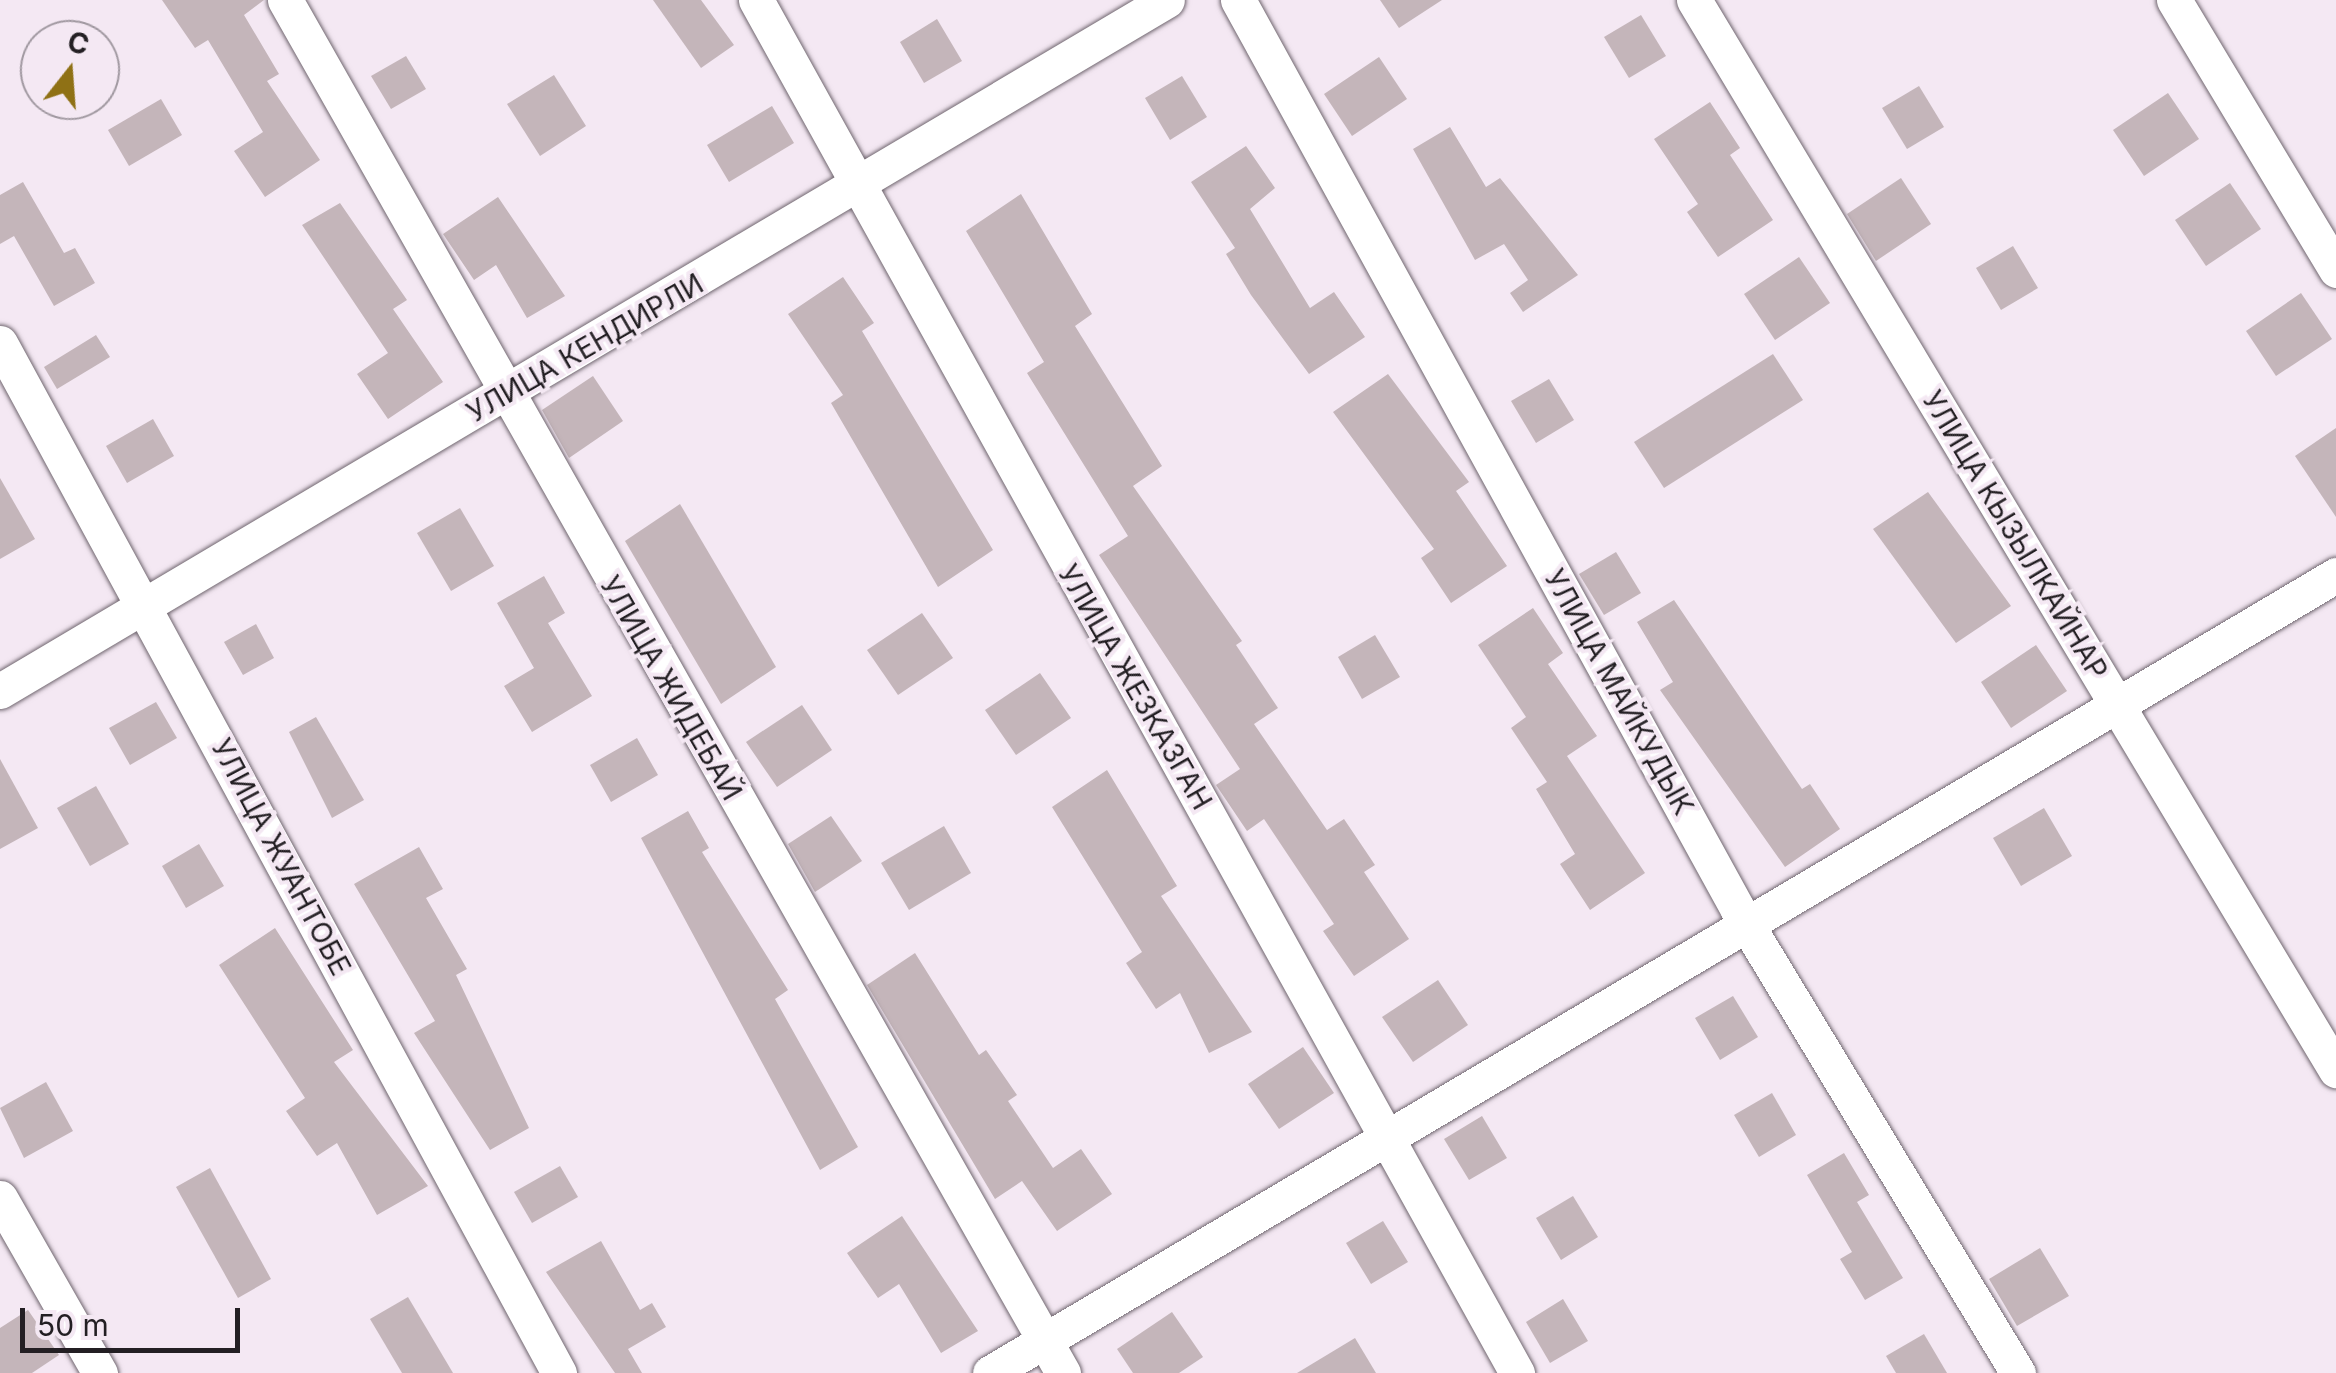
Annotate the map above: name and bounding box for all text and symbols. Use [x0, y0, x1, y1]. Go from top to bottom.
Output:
north arrow [20, 20, 120, 120]
text: С [63, 24, 93, 63]
street label: УЛИЦА КЕНДИРЛИ [461, 267, 709, 429]
street label: УЛИЦА КЫЗЫЛКАЙНАР [1915, 385, 2115, 685]
street label: УЛИЦА ЖЕЗКАЗГАН [1051, 558, 1219, 816]
street label: УЛИЦА МАЙКУДЫК [1538, 563, 1700, 821]
street label: УЛИЦА ЖИДЕБАЙ [593, 570, 749, 806]
street label: УЛИЦА ЖУАНТОБЕ [204, 733, 358, 981]
scale bar [25, 1288, 245, 1350]
text: 50 m [37, 1307, 109, 1343]

